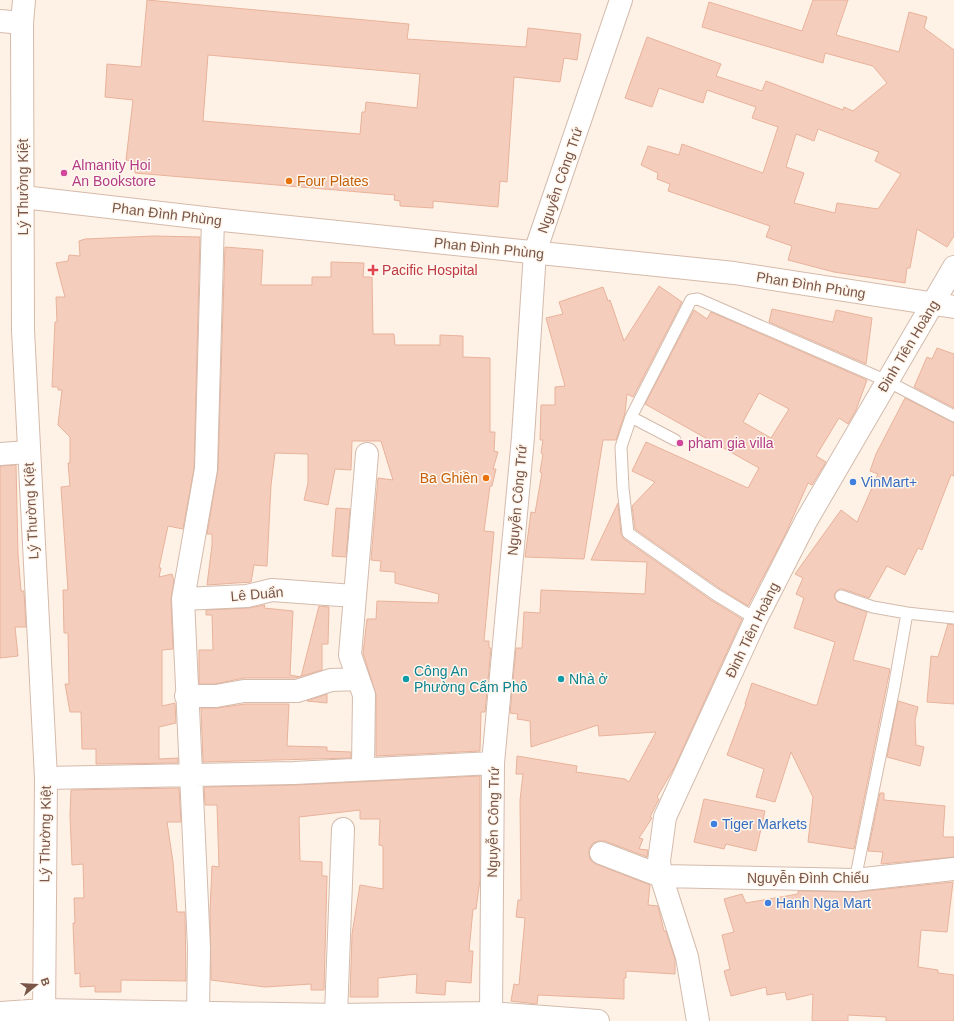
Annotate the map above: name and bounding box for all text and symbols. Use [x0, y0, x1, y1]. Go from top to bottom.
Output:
street label: Nguyễn Công Trứ [534, 125, 586, 235]
street label: Lý Thường Kiệt [15, 138, 31, 235]
place label: Almanity Hoi An Bookstore [72, 157, 156, 189]
marker: Almanity Hoi An Bookstore [59, 168, 69, 178]
place label: Four Plates [297, 173, 369, 189]
marker: Four Plates [284, 176, 294, 186]
street label: Phan Đình Phùng [111, 199, 223, 229]
street label: Phan Đình Phùng [433, 234, 545, 262]
place label: Pacific Hospital [382, 262, 478, 278]
marker: Pacific Hospital [367, 264, 379, 276]
street label: Phan Đình Phùng [755, 268, 867, 302]
street label: Đinh Tiên Hoàng [874, 297, 942, 395]
place label: pham gia villa [688, 435, 774, 451]
marker: pham gia villa [675, 438, 685, 448]
street label: Nguyễn Công Trứ [504, 444, 530, 556]
street label: Lý Thường Kiệt [20, 462, 42, 560]
place label: Ba Ghiền [420, 470, 478, 486]
marker: Ba Ghiền [481, 473, 491, 483]
place label: VinMart+ [861, 474, 917, 490]
marker: VinMart+ [848, 477, 858, 487]
street label: Đinh Tiên Hoàng [722, 580, 782, 680]
street label: Lê Duẩn [230, 584, 284, 604]
place label: Công An Phường Cẩm Phô [414, 663, 528, 695]
place label: Nhà ở [569, 671, 608, 687]
marker: Công An Phường Cẩm Phô [401, 674, 411, 684]
marker: Nhà ở [556, 674, 566, 684]
street label: Nguyễn Công Trứ [484, 766, 502, 878]
street label: Lý Thường Kiệt [36, 785, 54, 883]
place label: Tiger Markets [722, 816, 807, 832]
marker: Tiger Markets [709, 819, 719, 829]
street label: Nguyễn Đình Chiểu [747, 870, 869, 886]
place label: Hanh Nga Mart [776, 895, 871, 911]
marker: Hanh Nga Mart [763, 898, 773, 908]
north arrow [16, 965, 56, 1005]
text: B [39, 976, 52, 988]

